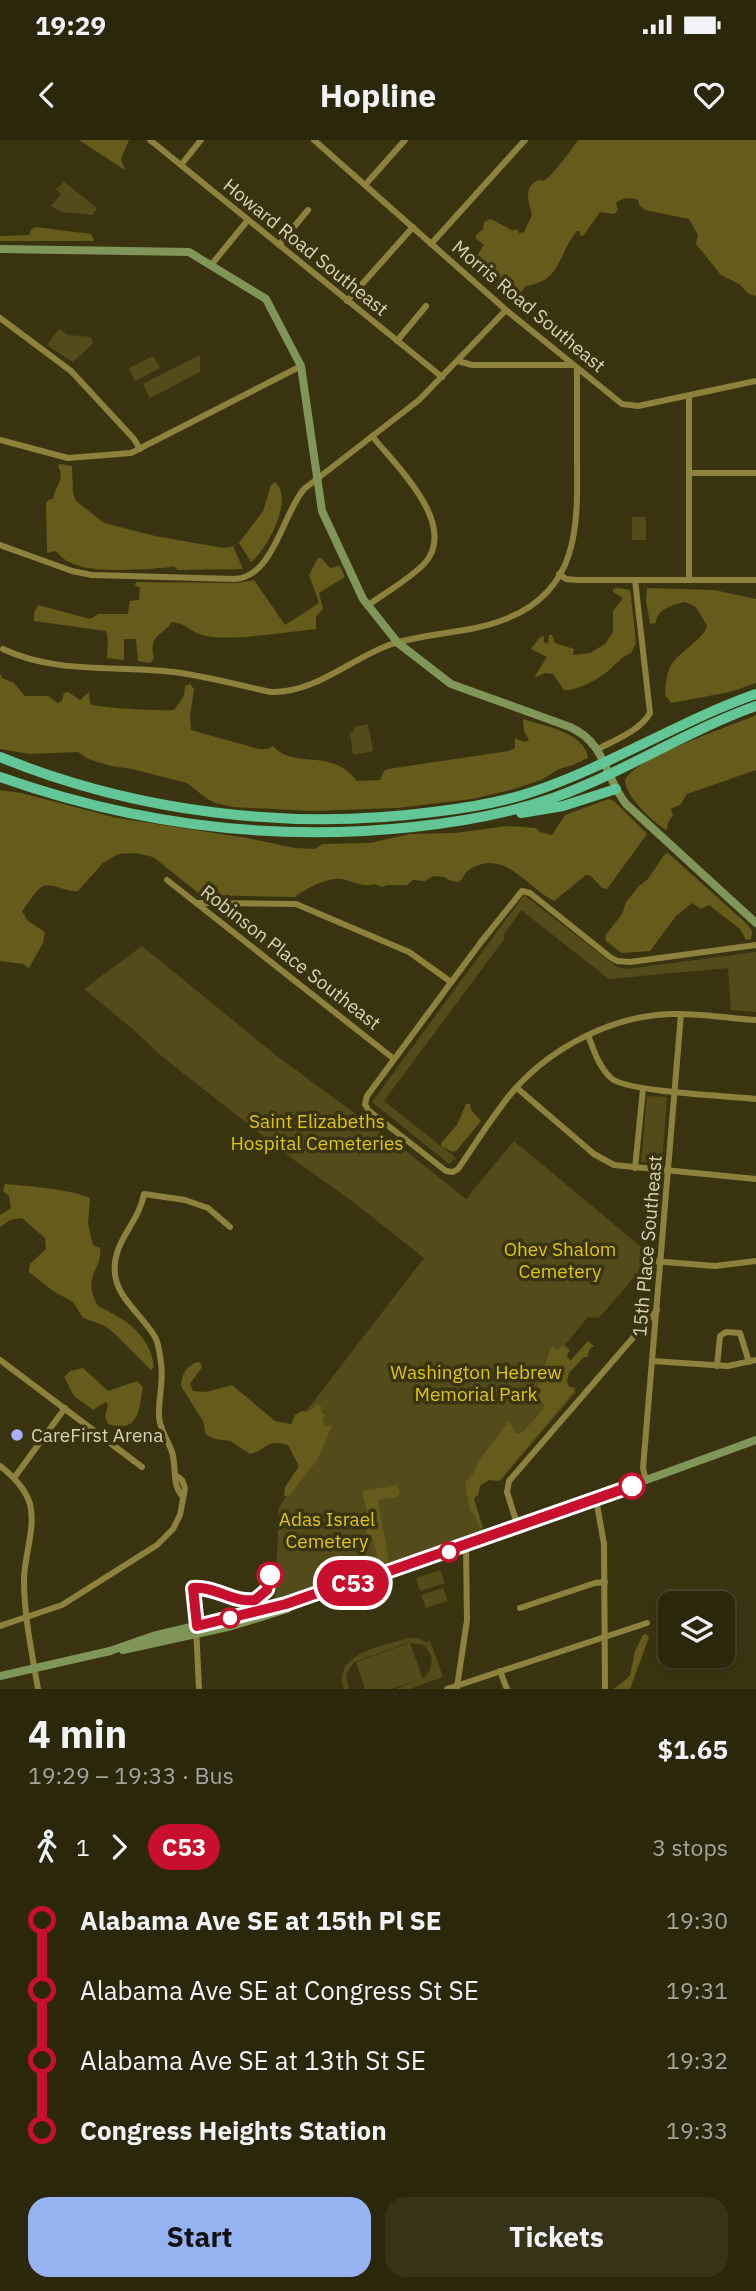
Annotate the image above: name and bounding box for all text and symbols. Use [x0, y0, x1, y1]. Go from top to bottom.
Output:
text: 19:29 [35, 8, 106, 42]
text: Hopline [320, 74, 436, 116]
icon: back [28, 76, 66, 114]
icon: heart [690, 76, 728, 114]
street label: Howard Road Southeast [219, 173, 393, 321]
street label: Morris Road Southeast [447, 235, 611, 377]
street label: Robinson Place Southeast [196, 879, 386, 1035]
park label: Saint Elizabeths Hospital Cemeteries [230, 1109, 404, 1155]
street label: 15th Place Southeast [627, 1154, 667, 1338]
park label: Ohev Shalom Cemetery [504, 1237, 616, 1283]
park label: Washington Hebrew Memorial Park [390, 1360, 562, 1406]
place label: CareFirst Arena [31, 1423, 163, 1447]
marker: CareFirst Arena [9, 1427, 25, 1443]
unlabelled marker [619, 1473, 645, 1499]
park label: Adas Israel Cemetery [279, 1507, 375, 1553]
unlabelled marker [439, 1542, 459, 1562]
line badge: C53 [313, 1560, 393, 1606]
unlabelled marker [257, 1562, 283, 1588]
text: C53 [331, 1567, 375, 1599]
map controls [658, 1591, 735, 1668]
button: layers [658, 1591, 735, 1668]
unlabelled marker [220, 1608, 240, 1628]
text: 4 min [28, 1709, 127, 1758]
text: $1.65 [658, 1732, 728, 1766]
text: 19:29 – 19:33 · Bus [28, 1760, 234, 1790]
icon: walk [28, 1828, 66, 1866]
icon: forward [100, 1828, 138, 1866]
text: C53 [162, 1831, 206, 1863]
text: 1 [76, 1832, 90, 1862]
text: 3 stops [652, 1832, 728, 1862]
text: Alabama Ave SE at 15th Pl SE [80, 1903, 442, 1937]
text: 19:30 [666, 1905, 728, 1935]
text: Alabama Ave SE at Congress St SE [80, 1973, 479, 2007]
text: 19:31 [666, 1975, 728, 2005]
text: Alabama Ave SE at 13th St SE [80, 2043, 426, 2077]
text: 19:32 [666, 2045, 728, 2075]
text: Congress Heights Station [80, 2113, 387, 2147]
text: 19:33 [666, 2115, 728, 2145]
button: Start [28, 2197, 371, 2277]
button: Tickets [385, 2197, 728, 2277]

